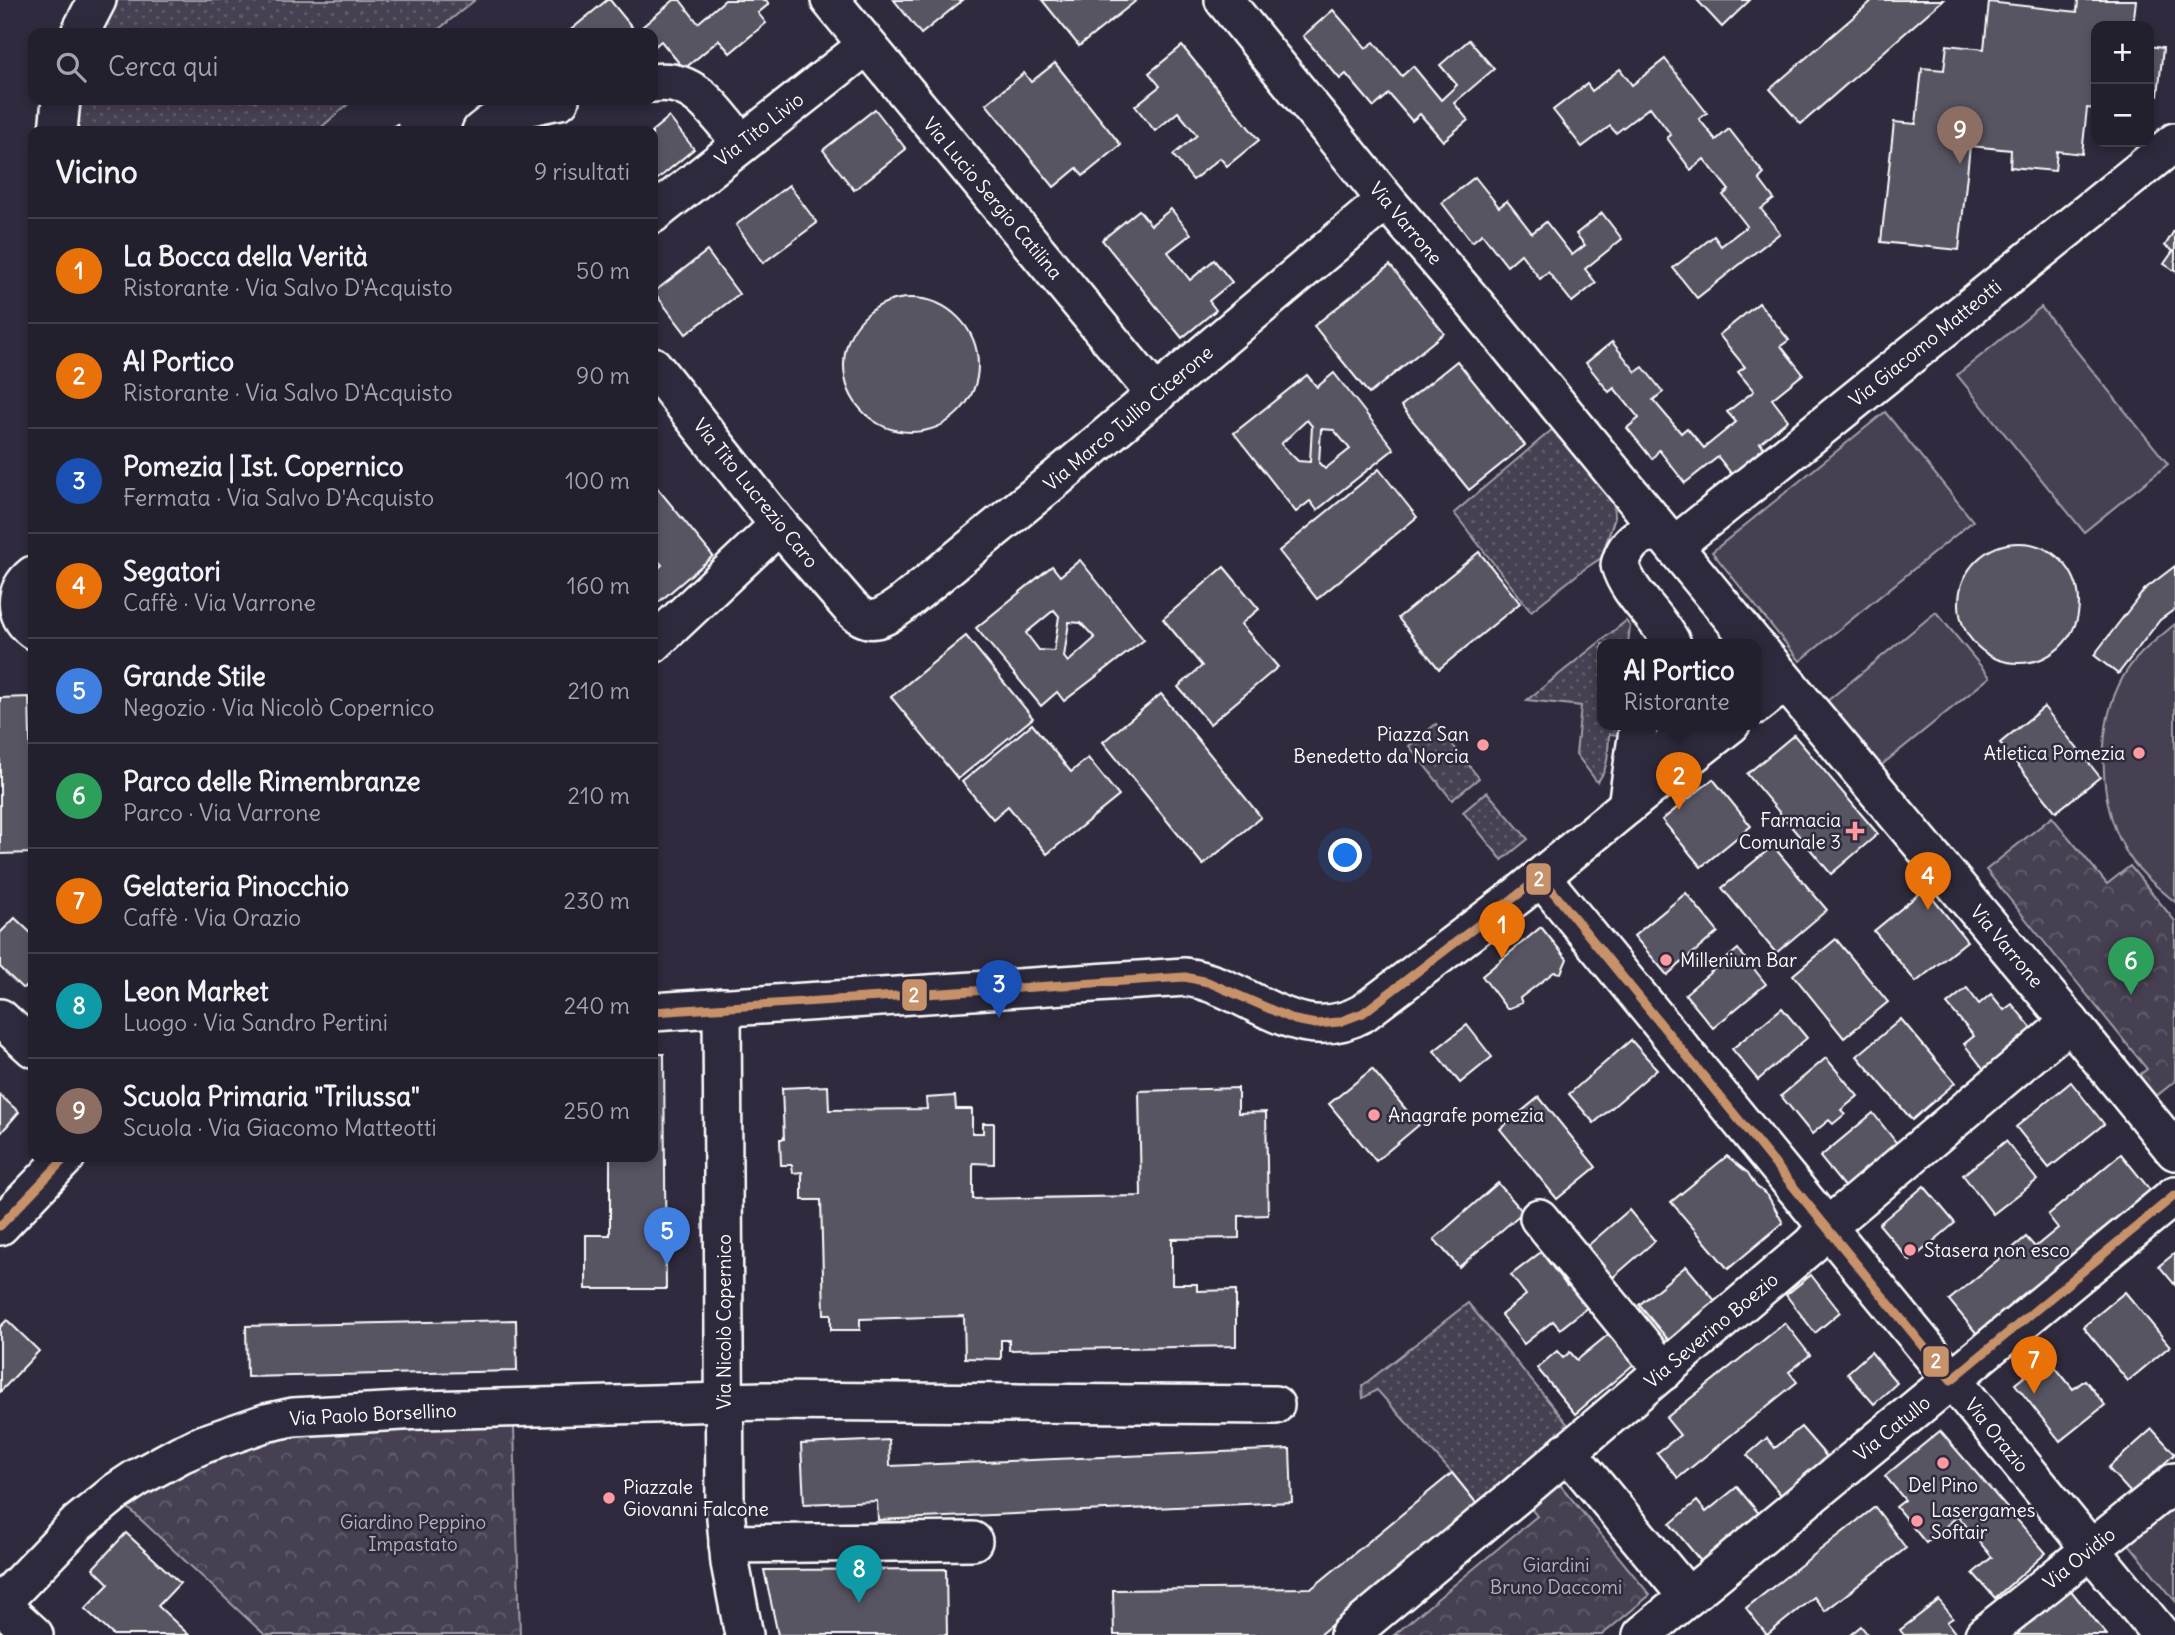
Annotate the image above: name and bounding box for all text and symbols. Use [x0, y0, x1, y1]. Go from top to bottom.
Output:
map controls [2091, 21, 2154, 147]
button: + [2091, 21, 2154, 84]
search box [28, 28, 658, 105]
icon: search [52, 48, 90, 86]
text: Cerca qui [108, 50, 218, 83]
button: − [2091, 84, 2154, 147]
street label: Via Tito Livio [710, 87, 808, 171]
pin: 9 [1937, 106, 1983, 164]
street label: Via Lucio Sergio Catilina [918, 112, 1068, 284]
text: Vicino [56, 153, 138, 191]
text: 9 risultati [534, 157, 630, 186]
street label: Via Varrone [1364, 177, 1448, 269]
text: La Bocca della Verità [123, 240, 368, 273]
text: 1 [74, 256, 84, 285]
text: 50 m [576, 256, 630, 285]
text: Ristorante · Via Salvo D'Acquisto [123, 273, 453, 302]
street label: Via Giacomo Matteotti [1844, 274, 2006, 412]
street label: Via Marco Tullio Cicerone [1039, 340, 1217, 496]
text: Al Portico [123, 345, 234, 378]
text: 2 [73, 361, 85, 390]
text: 90 m [576, 361, 630, 390]
text: Ristorante · Via Salvo D'Acquisto [123, 378, 453, 407]
street label: Via Tito Lucrezio Caro [688, 413, 824, 573]
text: Pomezia | Ist. Copernico [123, 450, 404, 483]
text: 3 [72, 466, 86, 495]
text: 100 m [565, 466, 630, 495]
text: Fermata · Via Salvo D'Acquisto [123, 483, 434, 512]
text: Segatori [123, 555, 221, 588]
text: 4 [72, 571, 86, 600]
text: 160 m [567, 571, 630, 600]
text: Caffè · Via Varrone [123, 588, 316, 617]
popup [1597, 639, 1761, 730]
text: Al Portico [1623, 654, 1735, 687]
text: Grande Stile [123, 660, 266, 693]
text: 5 [72, 676, 86, 705]
text: 210 m [567, 676, 630, 705]
text: Ristorante [1623, 687, 1730, 716]
text: Negozio · Via Nicolò Copernico [123, 693, 434, 722]
place label: Piazza San Benedetto da Norcia [1293, 722, 1469, 768]
marker: Piazza San Benedetto da Norcia [1475, 737, 1491, 753]
place label: Atletica Pomezia [1984, 741, 2125, 765]
marker: Atletica Pomezia [2131, 745, 2147, 761]
pin: 2 [1656, 752, 1702, 810]
text: Parco delle Rimembranze [123, 765, 421, 798]
text: 6 [72, 781, 86, 810]
text: 210 m [567, 781, 630, 810]
text: Parco · Via Varrone [123, 798, 321, 827]
place label: Farmacia Comunale 3 [1739, 808, 1841, 854]
marker: Farmacia Comunale 3 [1847, 823, 1863, 839]
your location [1328, 838, 1362, 872]
pin: 4 [1905, 852, 1951, 910]
line badge: 2 [1525, 862, 1552, 896]
text: 2 [1534, 867, 1544, 891]
text: Gelateria Pinocchio [123, 870, 349, 903]
text: 7 [73, 886, 85, 915]
text: 230 m [564, 886, 630, 915]
street label: Via Varrone [1965, 900, 2049, 992]
pin: 1 [1479, 901, 1525, 959]
text: Caffè · Via Orazio [123, 903, 301, 932]
pin: 6 [2108, 937, 2154, 995]
place label: Millenium Bar [1680, 948, 1797, 972]
marker: Millenium Bar [1658, 952, 1674, 968]
pin: 3 [976, 960, 1022, 1018]
text: Leon Market [123, 975, 268, 1008]
line badge: 2 [901, 978, 928, 1012]
text: 2 [909, 983, 919, 1007]
text: 8 [72, 991, 86, 1020]
text: 240 m [564, 991, 630, 1020]
text: Luogo · Via Sandro Pertini [123, 1008, 388, 1037]
text: Scuola Primaria "Trilussa" [123, 1080, 420, 1113]
text: 9 [72, 1096, 86, 1125]
text: 250 m [563, 1096, 630, 1125]
place label: Anagrafe pomezia [1388, 1103, 1544, 1127]
marker: Anagrafe pomezia [1366, 1107, 1382, 1123]
text: Scuola · Via Giacomo Matteotti [123, 1113, 437, 1142]
pin: 5 [644, 1207, 690, 1265]
street label: Via Nicolò Copernico [712, 1234, 736, 1410]
place label: Stasera non esco [1924, 1238, 2070, 1262]
marker: Stasera non esco [1902, 1242, 1918, 1258]
street label: Via Severino Boezio [1639, 1267, 1783, 1393]
pin: 7 [2011, 1336, 2057, 1394]
line badge: 2 [1922, 1345, 1950, 1378]
text: 2 [1931, 1349, 1941, 1373]
street label: Via Catullo [1849, 1390, 1935, 1466]
street label: Via Orazio [1960, 1393, 2034, 1477]
street label: Via Paolo Borsellino [289, 1398, 457, 1430]
marker: Del Pino [1935, 1455, 1951, 1471]
place label: Del Pino [1908, 1473, 1978, 1497]
place label: Piazzale Giovanni Falcone [623, 1475, 769, 1521]
marker: Piazzale Giovanni Falcone [601, 1490, 617, 1506]
place label: Lasergames Softair [1931, 1498, 2035, 1544]
park label: Giardino Peppino Impastato [340, 1510, 486, 1556]
marker: Lasergames Softair [1909, 1513, 1925, 1529]
street label: Via Ovidio [2038, 1522, 2120, 1594]
pin: 8 [836, 1545, 882, 1603]
park label: Giardini Bruno Daccomi [1490, 1553, 1622, 1599]

